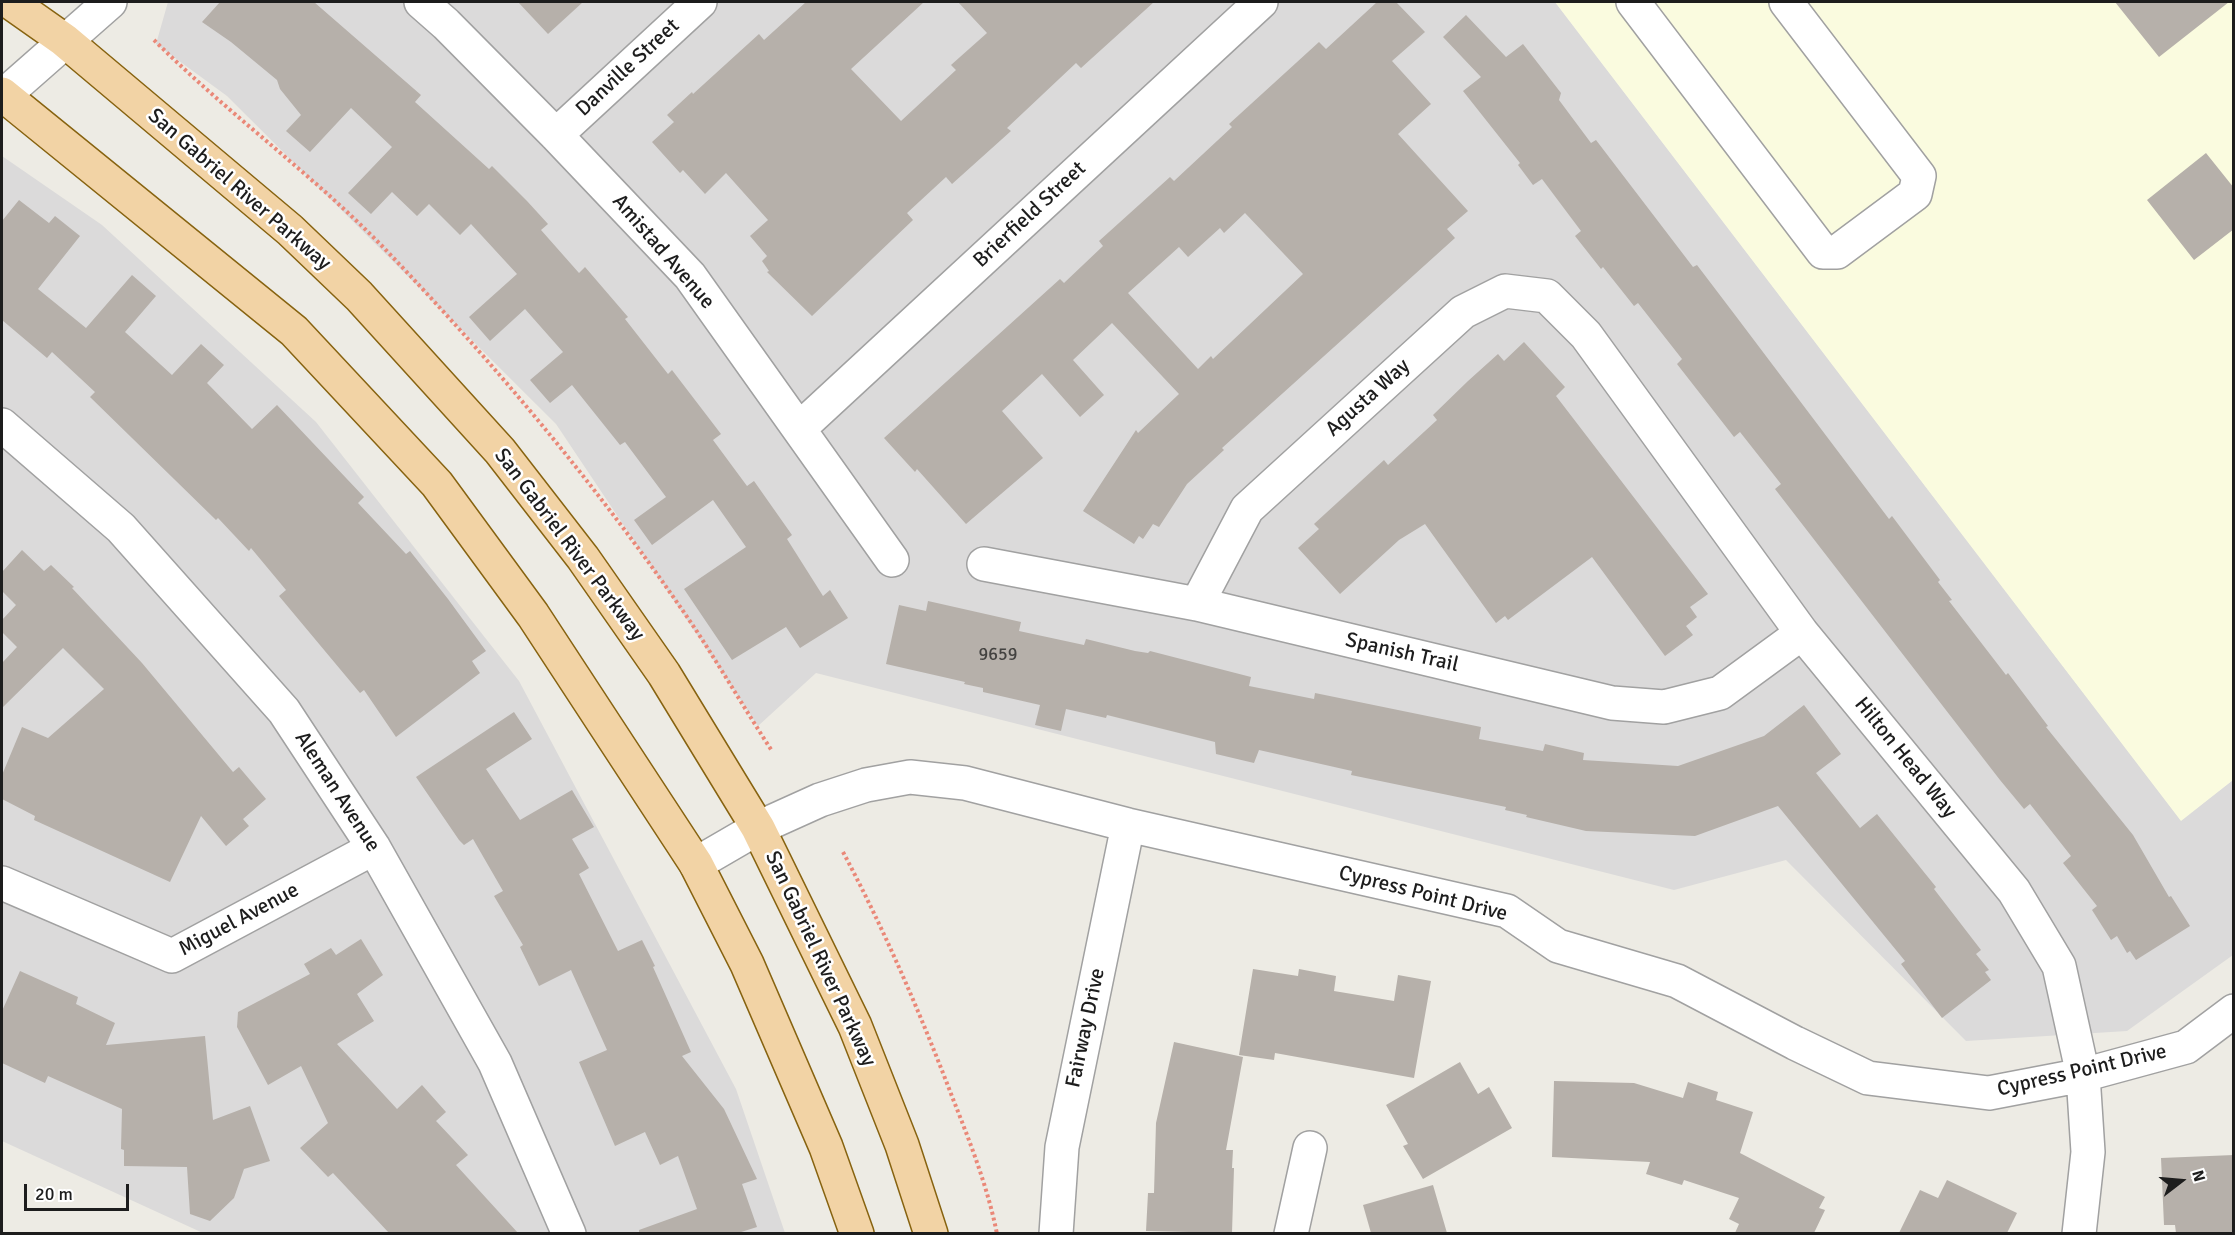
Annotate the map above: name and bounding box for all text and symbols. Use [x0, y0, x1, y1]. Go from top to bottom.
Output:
street label: Danville Street [571, 14, 685, 122]
street label: San Gabriel River Parkway [142, 104, 336, 276]
street label: Brierfield Street [969, 157, 1091, 273]
street label: Amistad Avenue [606, 189, 720, 315]
street label: Agusta Way [1321, 354, 1415, 442]
street label: San Gabriel River Parkway [488, 444, 650, 646]
street label: Spanish Trail [1343, 628, 1461, 678]
house number: 9659 [979, 644, 1017, 666]
street label: Hilton Head Way [1849, 693, 1961, 823]
street label: Aleman Avenue [289, 727, 385, 857]
street label: San Gabriel River Parkway [759, 847, 881, 1071]
street label: Cypress Point Drive [1336, 861, 1510, 927]
street label: Miguel Avenue [175, 878, 303, 962]
street label: Fairway Drive [1061, 966, 1111, 1090]
street label: Cypress Point Drive [1995, 1039, 2169, 1103]
north arrow [2151, 1151, 2211, 1211]
text: N [2187, 1168, 2209, 1184]
scale bar [27, 1172, 132, 1210]
text: 20 m [35, 1183, 73, 1205]

